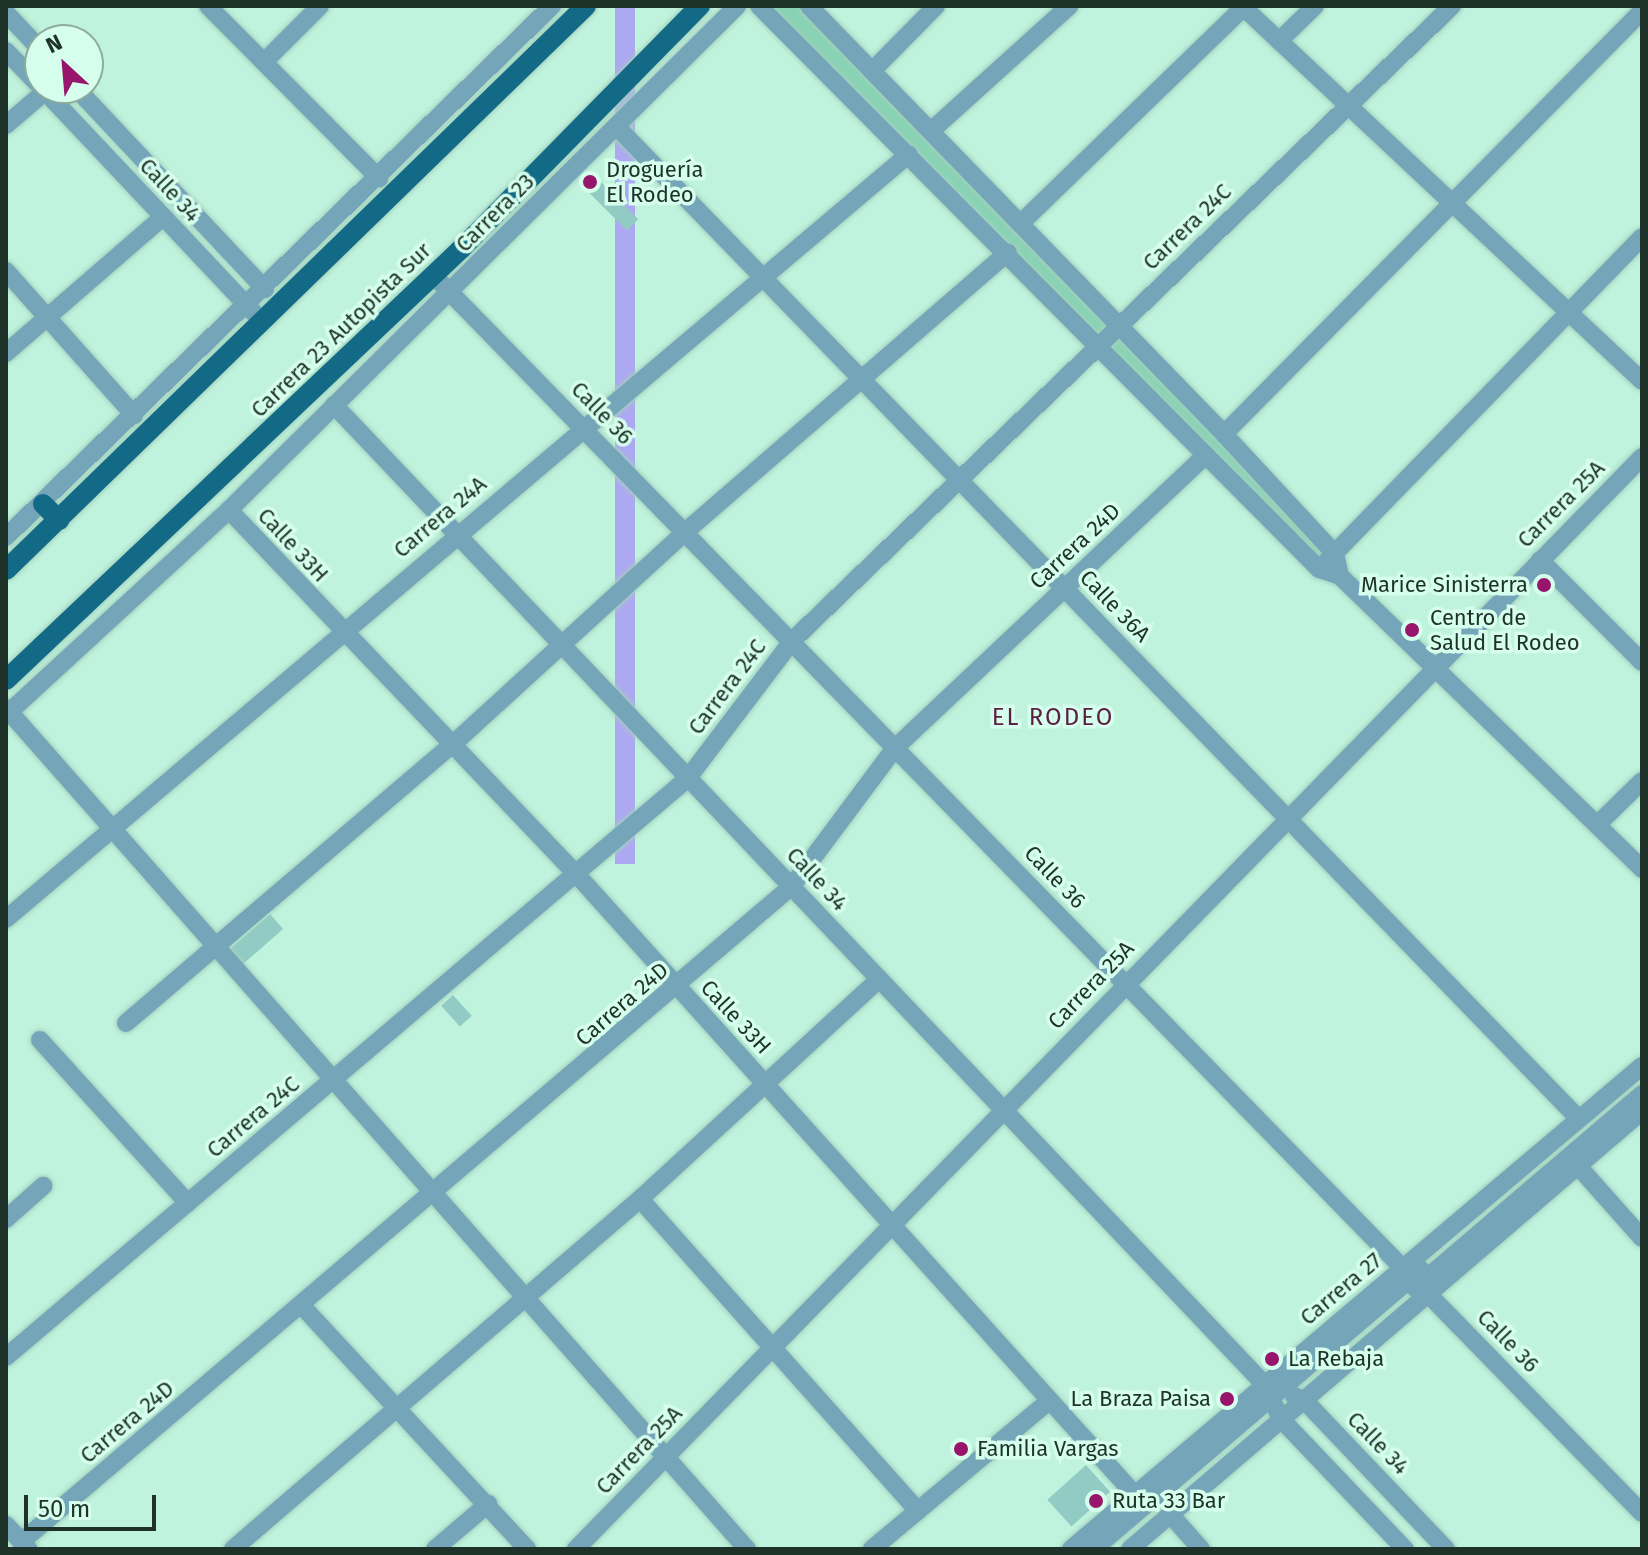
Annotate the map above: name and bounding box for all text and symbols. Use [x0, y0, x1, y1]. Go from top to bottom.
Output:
north arrow [24, 24, 104, 104]
text: N [42, 28, 67, 59]
street label: Calle 34 [134, 153, 206, 227]
place label: Droguería El Rodeo [606, 156, 704, 208]
street label: Carrera 23 [450, 168, 540, 258]
marker: Droguería El Rodeo [581, 173, 599, 191]
street label: Carrera 24C [1137, 179, 1237, 275]
street label: Carrera 23 Autopista Sur [246, 237, 436, 423]
street label: Calle 36 [566, 376, 638, 450]
street label: Carrera 25A [1512, 455, 1610, 553]
street label: Carrera 24A [388, 471, 492, 563]
street label: Carrera 24D [1024, 497, 1126, 595]
street label: Calle 33H [252, 503, 334, 587]
street label: Calle 36A [1074, 565, 1156, 647]
place label: Marice Sinisterra [1361, 572, 1528, 598]
marker: Marice Sinisterra [1535, 576, 1553, 594]
place label: Centro de Salud El Rodeo [1430, 604, 1580, 656]
marker: Centro de Salud El Rodeo [1401, 619, 1423, 641]
street label: Carrera 24C [683, 634, 771, 740]
district label: EL RODEO [992, 704, 1114, 732]
street label: Calle 36 [1019, 840, 1091, 914]
street label: Calle 34 [781, 842, 853, 916]
street label: Carrera 25A [1042, 935, 1140, 1035]
street label: Carrera 24D [570, 957, 674, 1051]
street label: Calle 33H [695, 975, 777, 1059]
street label: Carrera 24C [202, 1071, 304, 1163]
street label: Carrera 27 [1295, 1247, 1387, 1331]
street label: Calle 36 [1472, 1304, 1544, 1378]
place label: La Rebaja [1288, 1346, 1384, 1372]
marker: La Rebaja [1263, 1350, 1281, 1368]
street label: Carrera 24D [75, 1375, 179, 1469]
place label: La Braza Paisa [1071, 1386, 1211, 1412]
marker: La Braza Paisa [1218, 1390, 1236, 1408]
street label: Carrera 25A [590, 1400, 688, 1500]
street label: Calle 34 [1342, 1406, 1414, 1480]
place label: Familia Vargas [977, 1436, 1118, 1462]
marker: Familia Vargas [952, 1440, 970, 1458]
scale bar [28, 1479, 160, 1529]
place label: Ruta 33 Bar [1112, 1488, 1225, 1514]
marker: Ruta 33 Bar [1087, 1492, 1105, 1510]
text: 50 m [38, 1495, 90, 1523]

